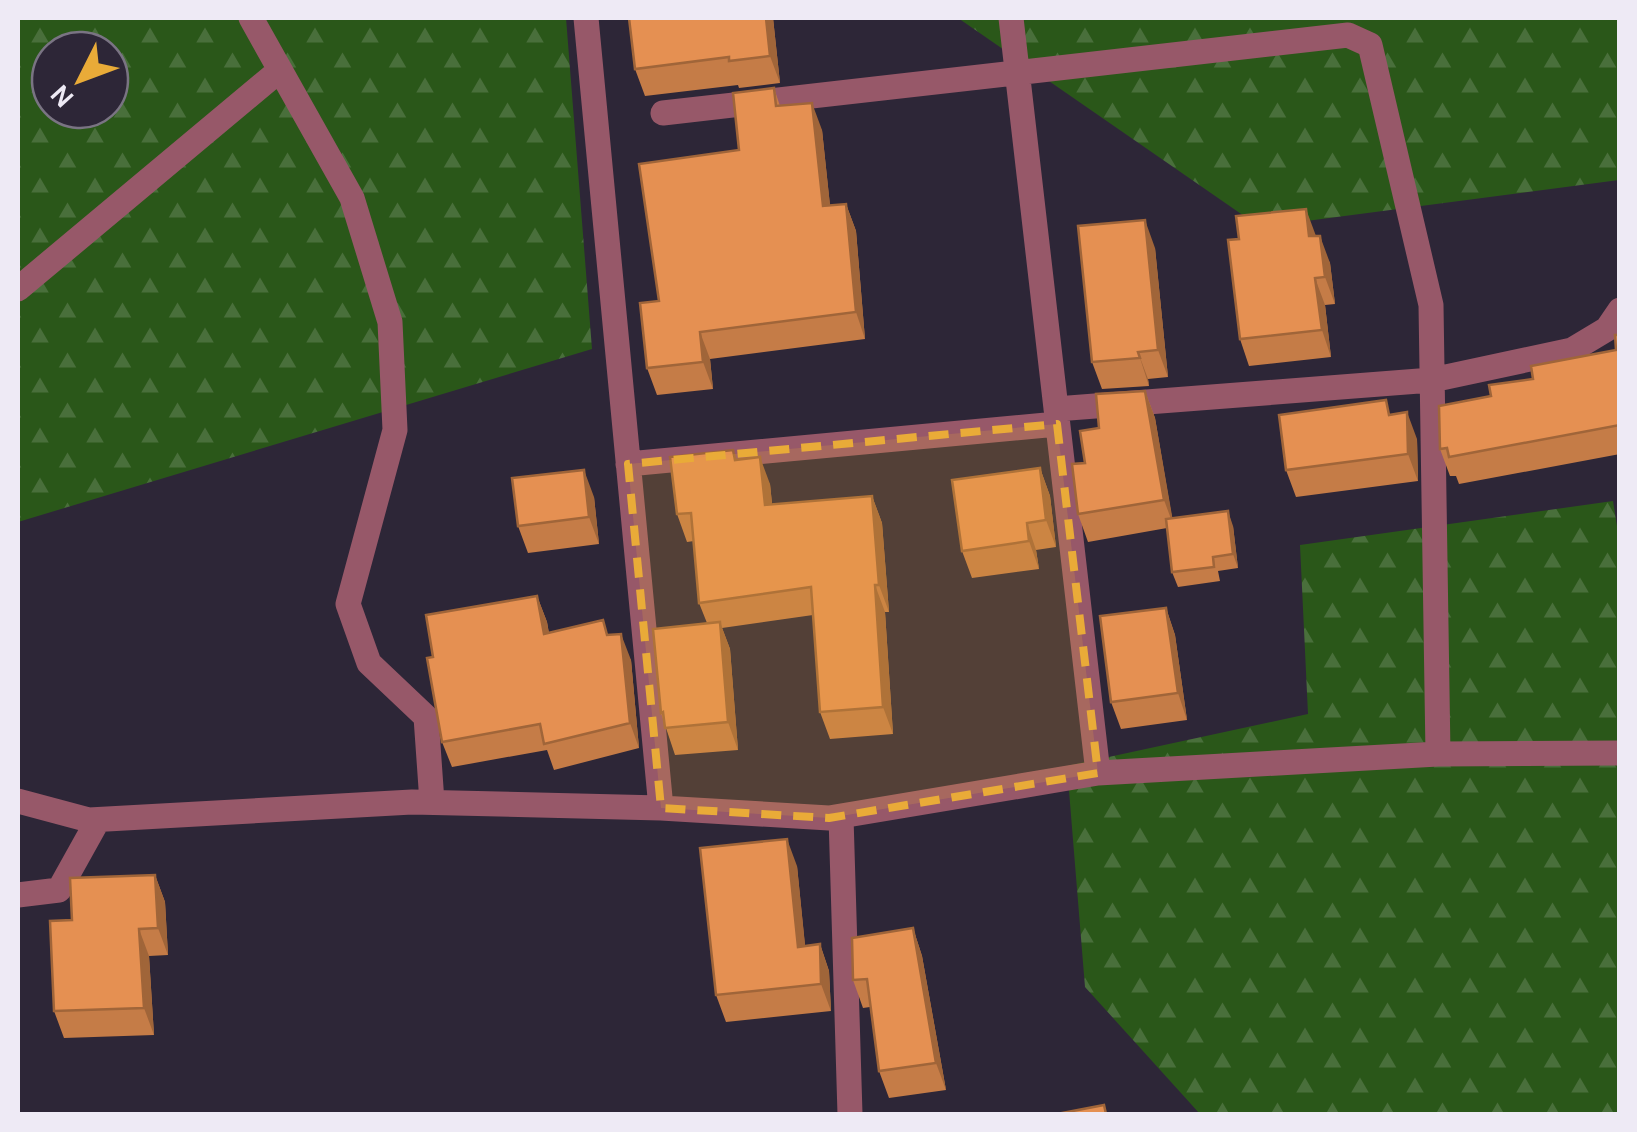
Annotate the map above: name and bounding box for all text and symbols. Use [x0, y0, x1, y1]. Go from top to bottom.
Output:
north arrow [30, 30, 130, 130]
text: N [43, 78, 81, 115]

